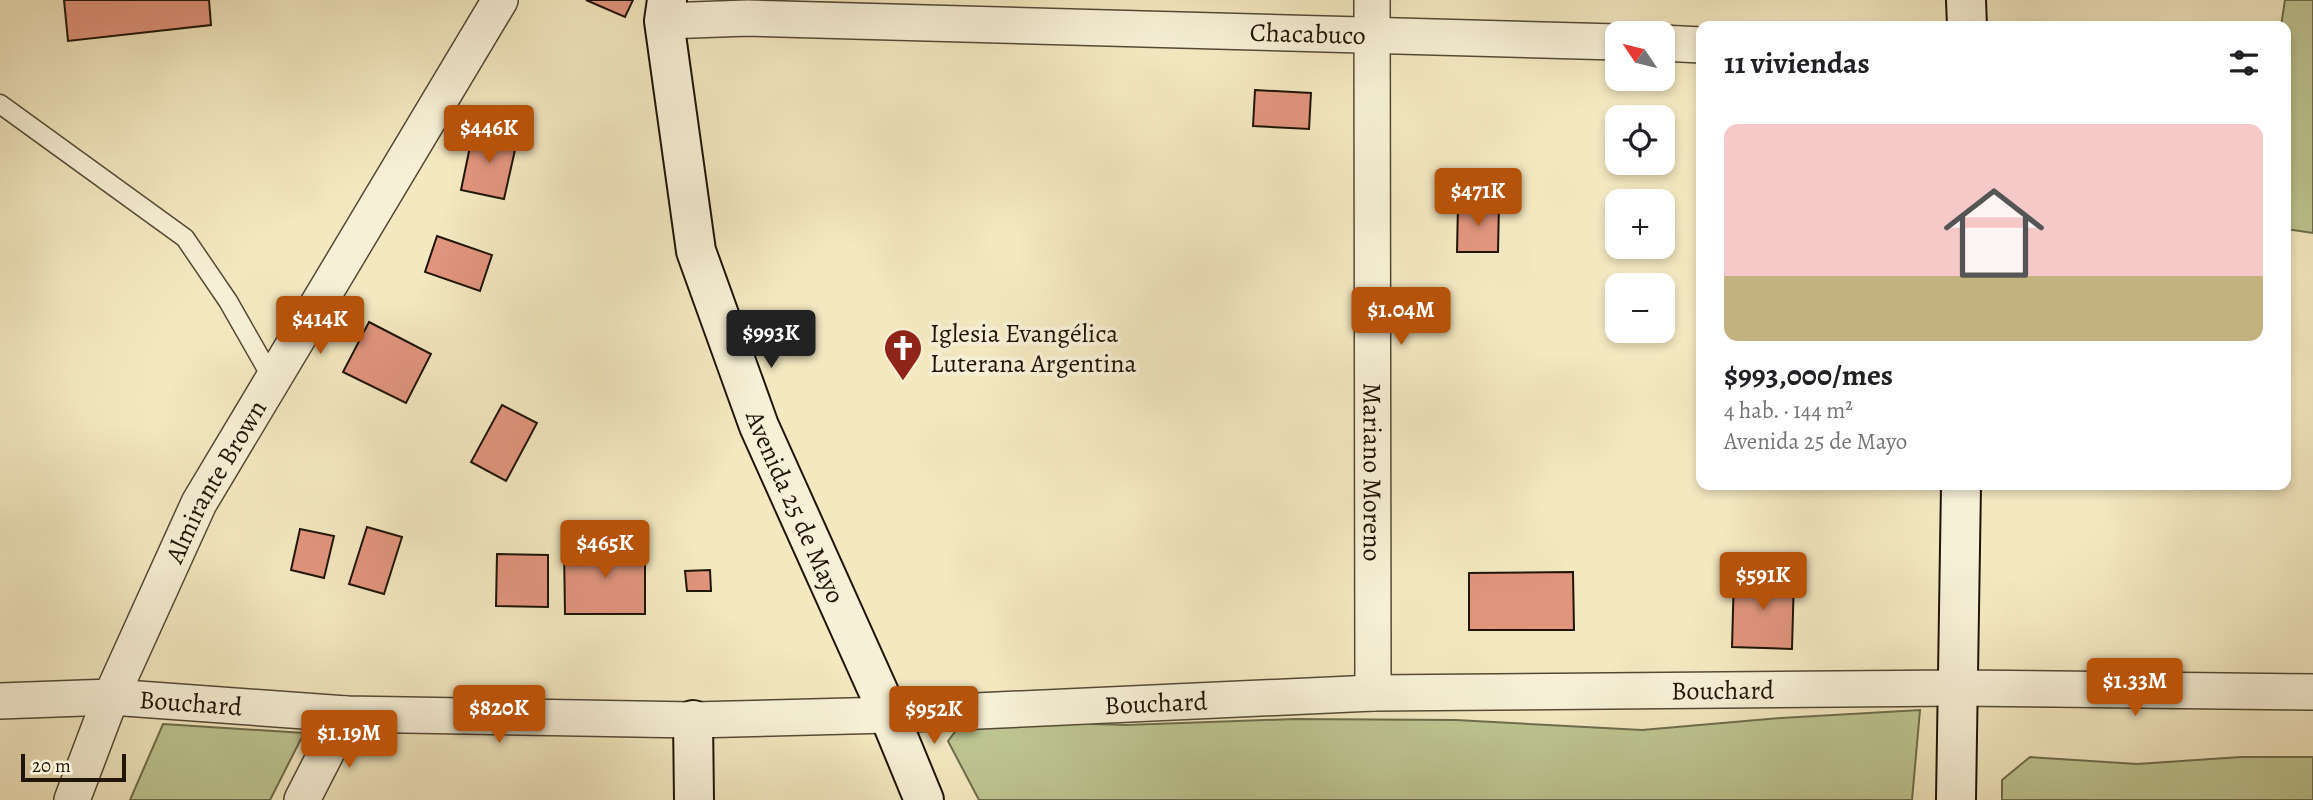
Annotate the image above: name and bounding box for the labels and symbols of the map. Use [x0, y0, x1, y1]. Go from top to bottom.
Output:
street label: Chacabuco [1249, 14, 1366, 53]
north arrow [1605, 21, 1675, 91]
pin: $446K [440, 106, 538, 165]
pin: $471K [1429, 168, 1527, 228]
pin: $1.04M [1344, 288, 1458, 347]
pin: $414K [271, 296, 369, 356]
pin: $993K [722, 310, 820, 370]
place label: Iglesia Evangélica Luterana Argentina [930, 316, 1137, 381]
church icon: Iglesia Evangélica Luterana Argentina [882, 327, 924, 382]
street label: Mariano Moreno [1355, 383, 1390, 561]
street label: Almirante Brown [156, 393, 274, 569]
street label: Avenida 25 de Mayo [737, 405, 854, 609]
pin: $465K [556, 520, 654, 580]
pin: $591K [1714, 552, 1812, 612]
pin: $1.33M [2078, 658, 2192, 718]
street label: Bouchard [1671, 672, 1774, 708]
street label: Bouchard [138, 682, 243, 724]
street label: Bouchard [1104, 683, 1208, 723]
pin: $820K [450, 686, 548, 745]
pin: $952K [885, 686, 983, 746]
pin: $1.19M [292, 710, 406, 770]
scale bar [21, 751, 126, 783]

